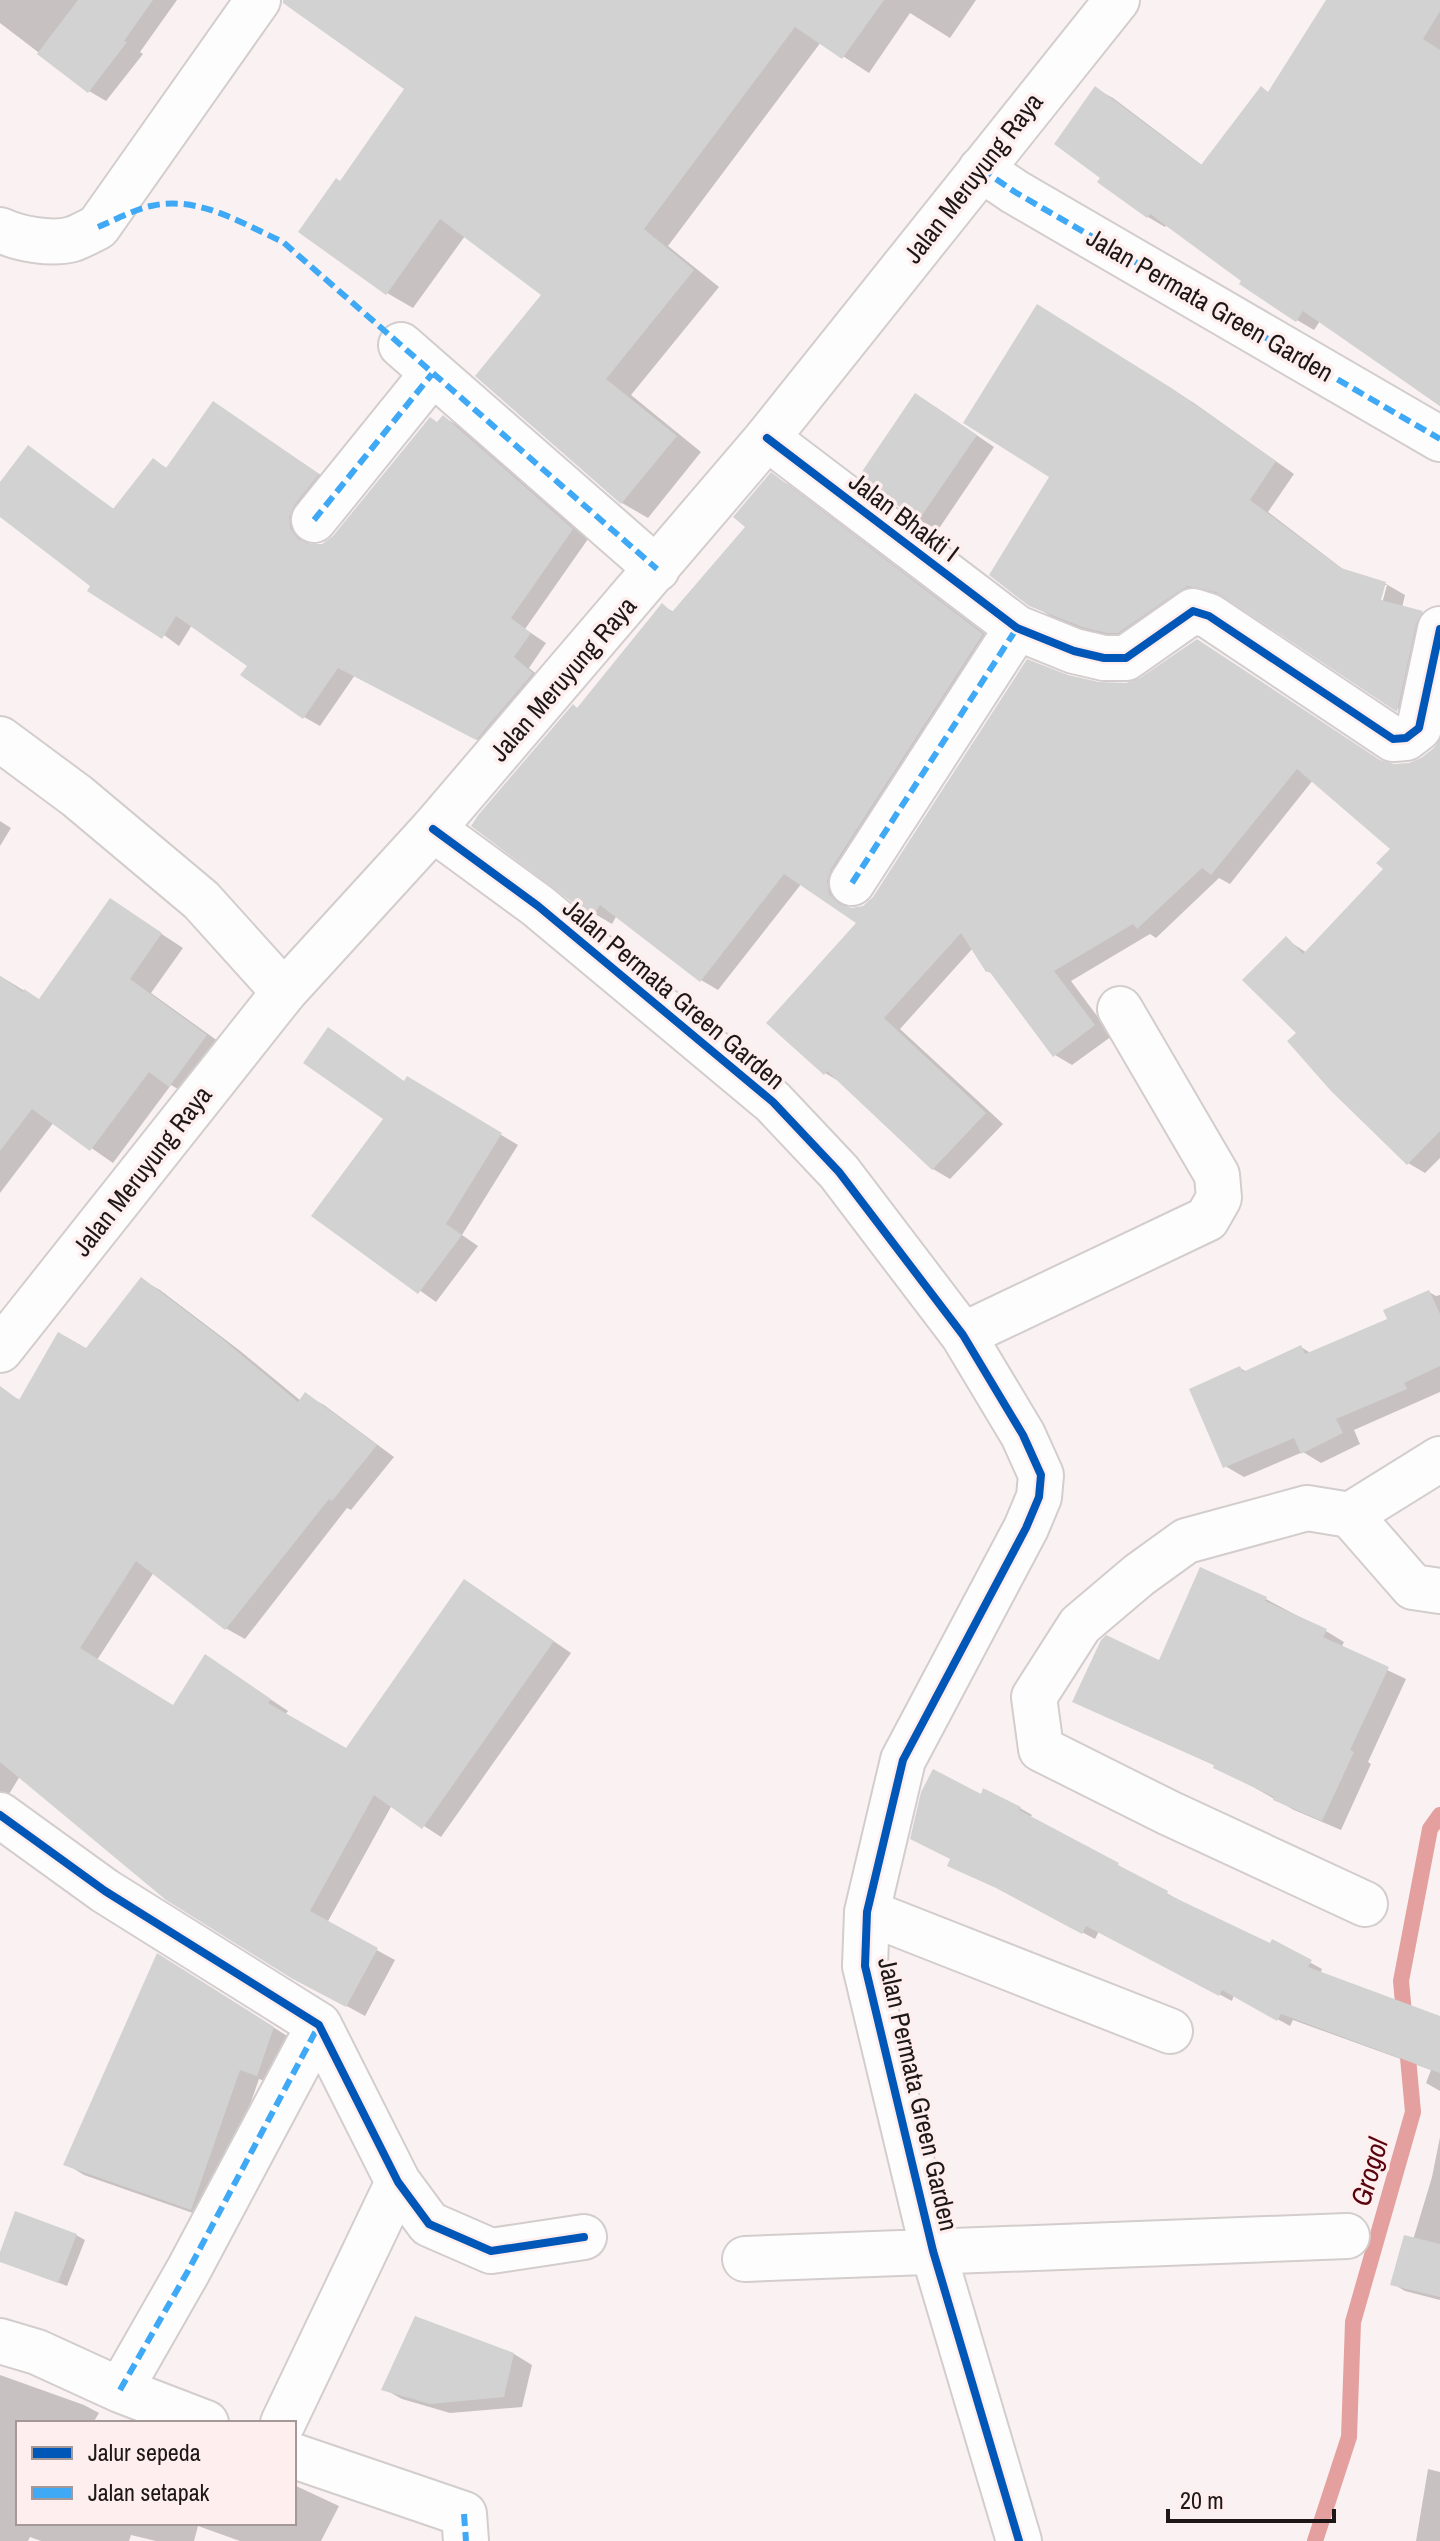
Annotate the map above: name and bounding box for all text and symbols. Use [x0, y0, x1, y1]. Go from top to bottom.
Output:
street label: Jalan Meruyung Raya [895, 85, 1050, 270]
street label: Jalan Permata Green Garden [1080, 219, 1340, 390]
street label: Jalan Bhakti I [842, 464, 966, 569]
street label: Jalan Meruyung Raya [481, 589, 644, 768]
street label: Jalan Permata Green Garden [556, 890, 793, 1097]
street label: Jalan Meruyung Raya [64, 1078, 219, 1263]
street label: Jalan Permata Green Garden [870, 1954, 967, 2234]
water label: Grogol [1341, 2133, 1397, 2210]
legend [16, 2421, 296, 2525]
text: Jalur sepeda [88, 2436, 201, 2468]
scale bar [1168, 2473, 1334, 2523]
text: Jalan setapak [88, 2476, 210, 2508]
text: 20 m [1180, 2484, 1224, 2516]

